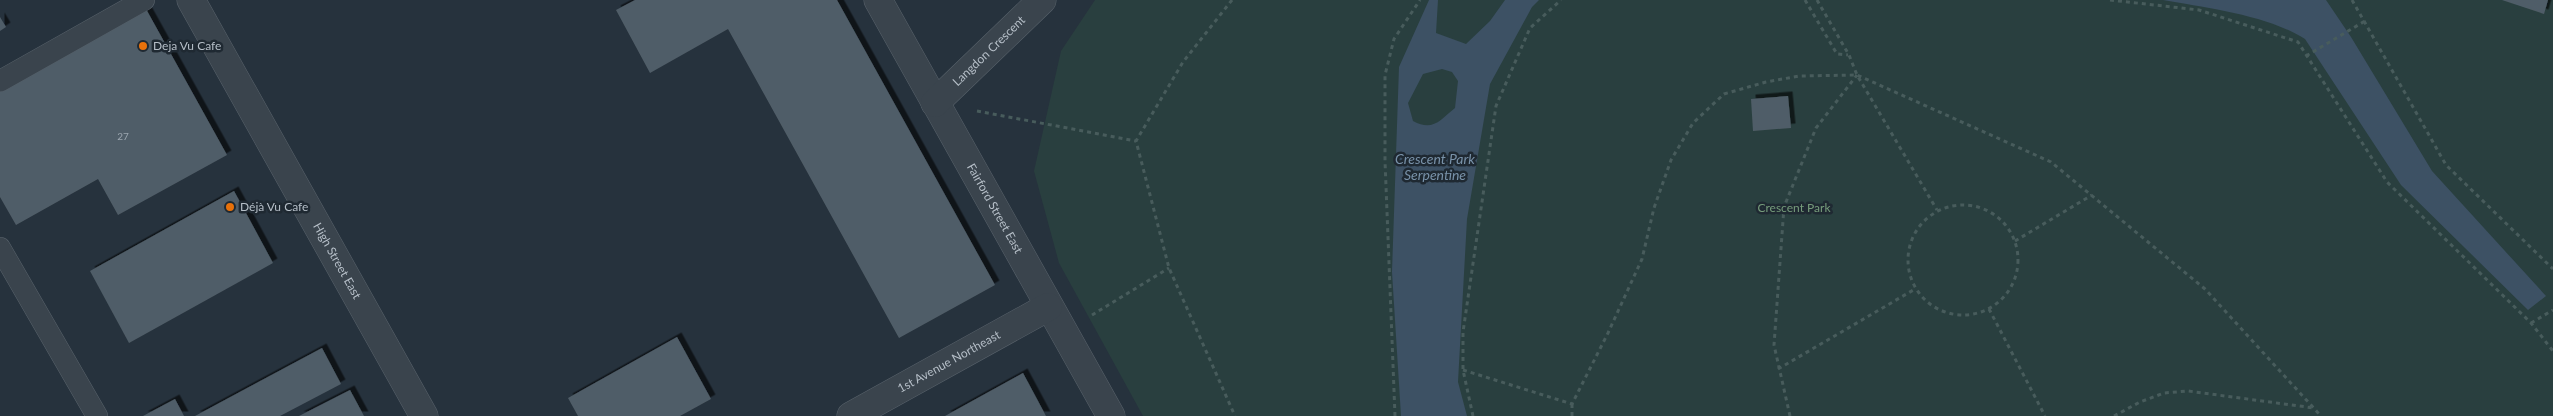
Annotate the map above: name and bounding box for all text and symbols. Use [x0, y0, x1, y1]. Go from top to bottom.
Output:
street label: Langdon Crescent [949, 12, 1029, 89]
place label: Deja Vu Cafe [153, 38, 221, 53]
marker: Deja Vu Cafe [137, 40, 149, 52]
house number: 27 [117, 130, 129, 142]
water label: Crescent Park Serpentine [1395, 150, 1475, 183]
street label: Fairford Street East [964, 161, 1027, 257]
place label: Déjà Vu Cafe [240, 199, 308, 214]
park label: Crescent Park [1757, 200, 1831, 215]
marker: Déjà Vu Cafe [224, 201, 236, 213]
street label: High Street East [310, 220, 365, 302]
street label: 1st Avenue Northeast [895, 327, 1003, 396]

